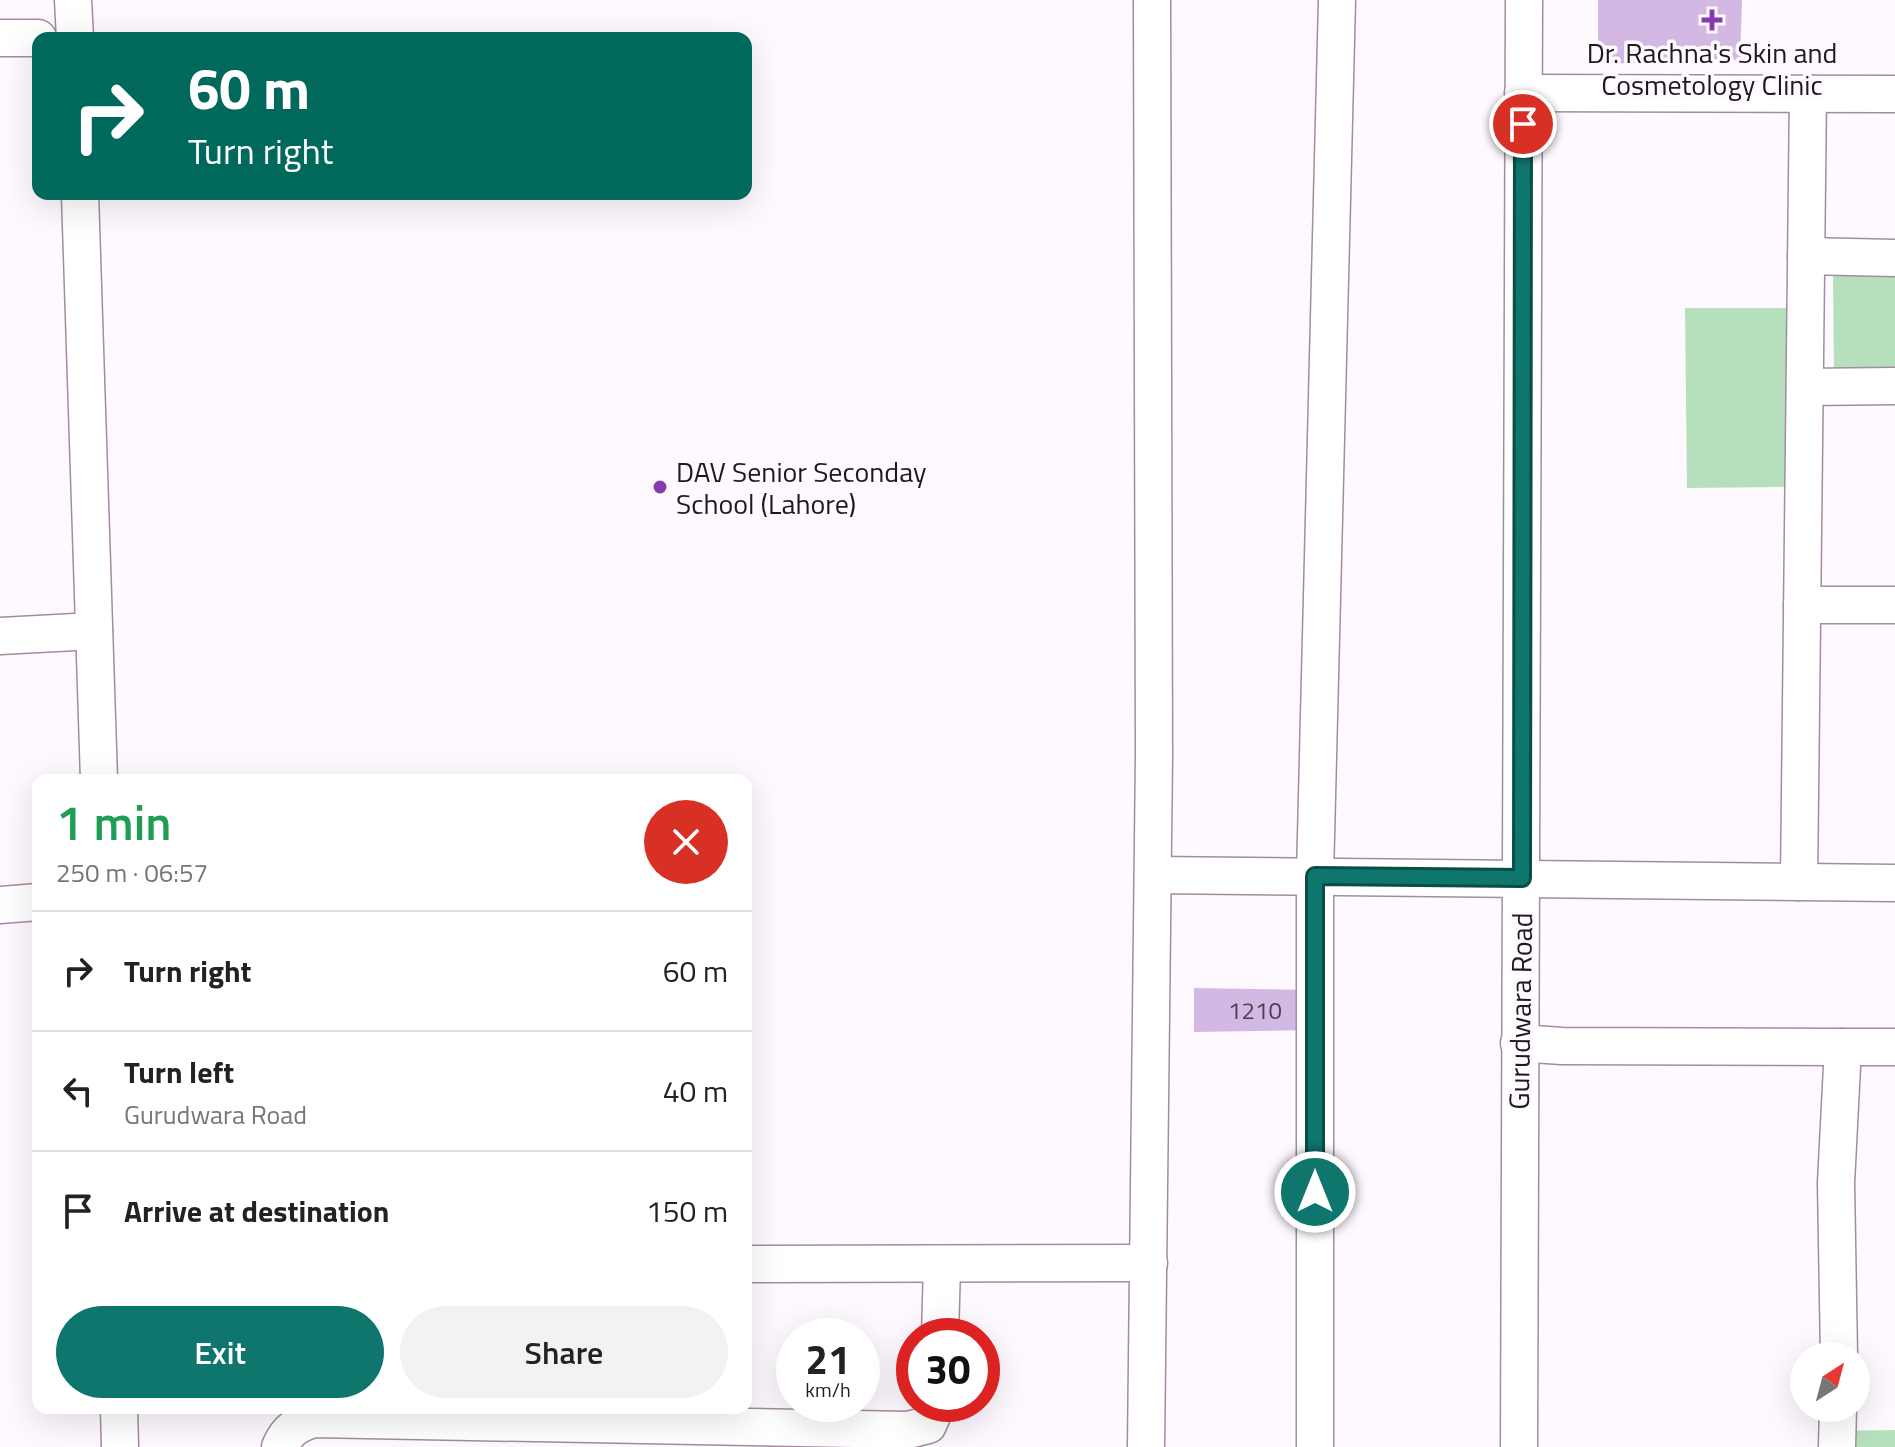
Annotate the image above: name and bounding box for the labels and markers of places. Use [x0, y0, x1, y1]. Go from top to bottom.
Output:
marker: Dr. Rachna's Skin and Cosmetology Clinic [1701, 9, 1723, 31]
place label: Dr. Rachna's Skin and Cosmetology Clinic [1587, 31, 1837, 106]
pin [1489, 90, 1557, 158]
place label: DAV Senior Seconday School (Lahore) [676, 450, 927, 525]
marker: DAV Senior Seconday School (Lahore) [651, 478, 669, 496]

